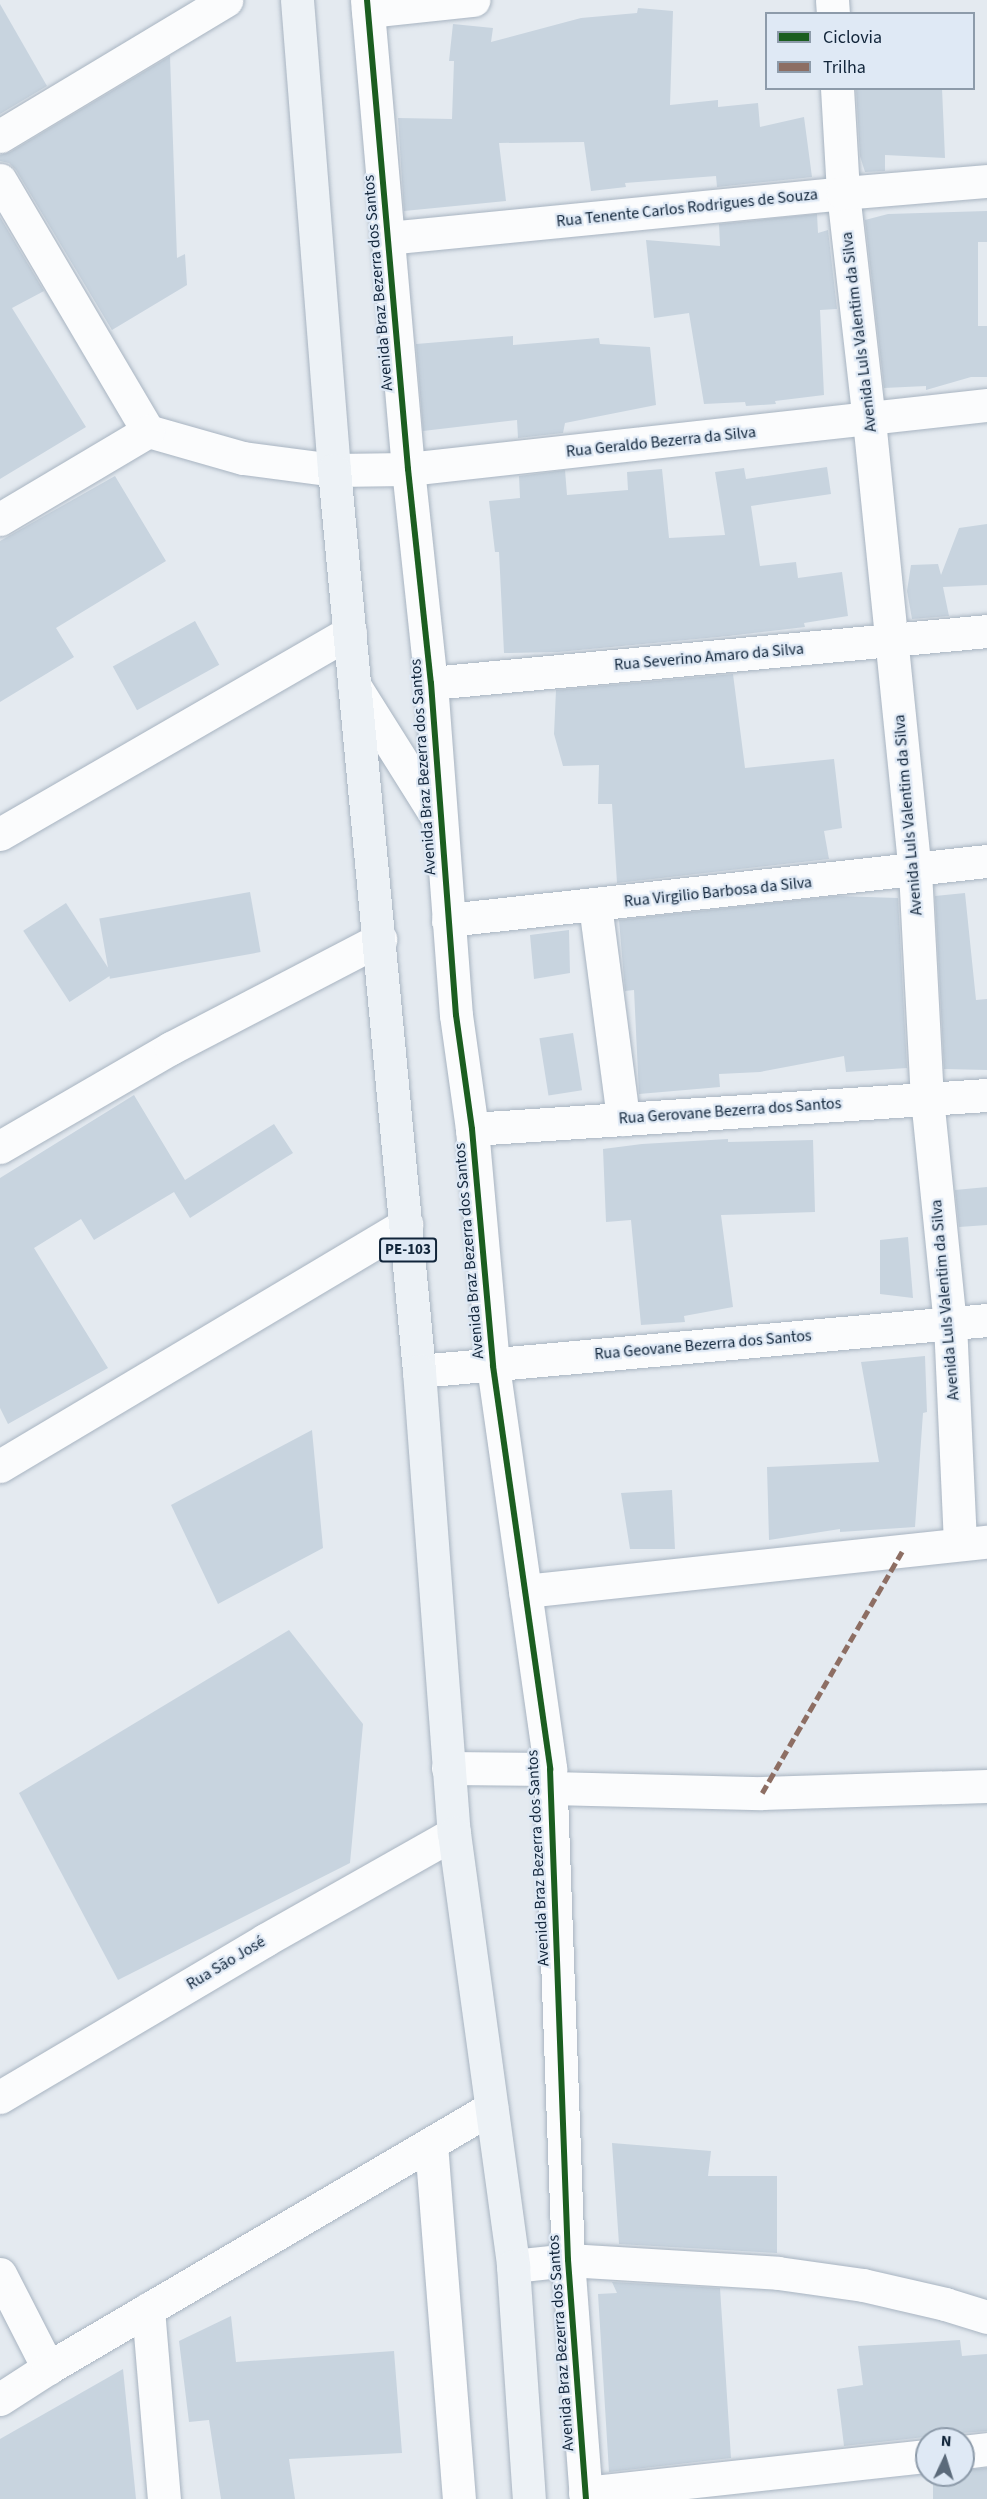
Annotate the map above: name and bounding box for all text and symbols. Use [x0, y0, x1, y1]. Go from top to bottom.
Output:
legend [765, 12, 975, 90]
text: Ciclovia [823, 25, 882, 50]
text: Trilha [823, 55, 866, 80]
street label: Avenida Braz Bezerra dos Santos [359, 174, 397, 392]
street label: Rua Tenente Carlos Rodrigues de Souza [555, 185, 819, 231]
street label: Avenida LuIs Valentim da Silva [837, 231, 881, 433]
street label: Rua Geraldo Bezerra da Silva [565, 422, 757, 462]
street label: Rua Severino Amaro da Silva [613, 639, 805, 675]
street label: Avenida Braz Bezerra dos Santos [406, 658, 440, 876]
street label: Avenida LuIs Valentim da Silva [890, 714, 926, 916]
street label: Rua Virgilio Barbosa da Silva [623, 873, 813, 911]
street label: Rua Gerovane Bezerra dos Santos [618, 1094, 842, 1128]
street label: Avenida Braz Bezerra dos Santos [450, 1142, 488, 1360]
street label: Avenida LuIs Valentim da Silva [927, 1199, 963, 1401]
road number: PE-103 [378, 1238, 438, 1262]
street label: Rua Geovane Bezerra dos Santos [594, 1326, 812, 1364]
street label: Avenida Braz Bezerra dos Santos [523, 1749, 553, 1967]
street label: Rua São José [183, 1932, 269, 1994]
street label: Avenida Braz Bezerra dos Santos [544, 2234, 578, 2452]
north arrow [915, 2427, 975, 2487]
text: N [940, 2430, 952, 2452]

